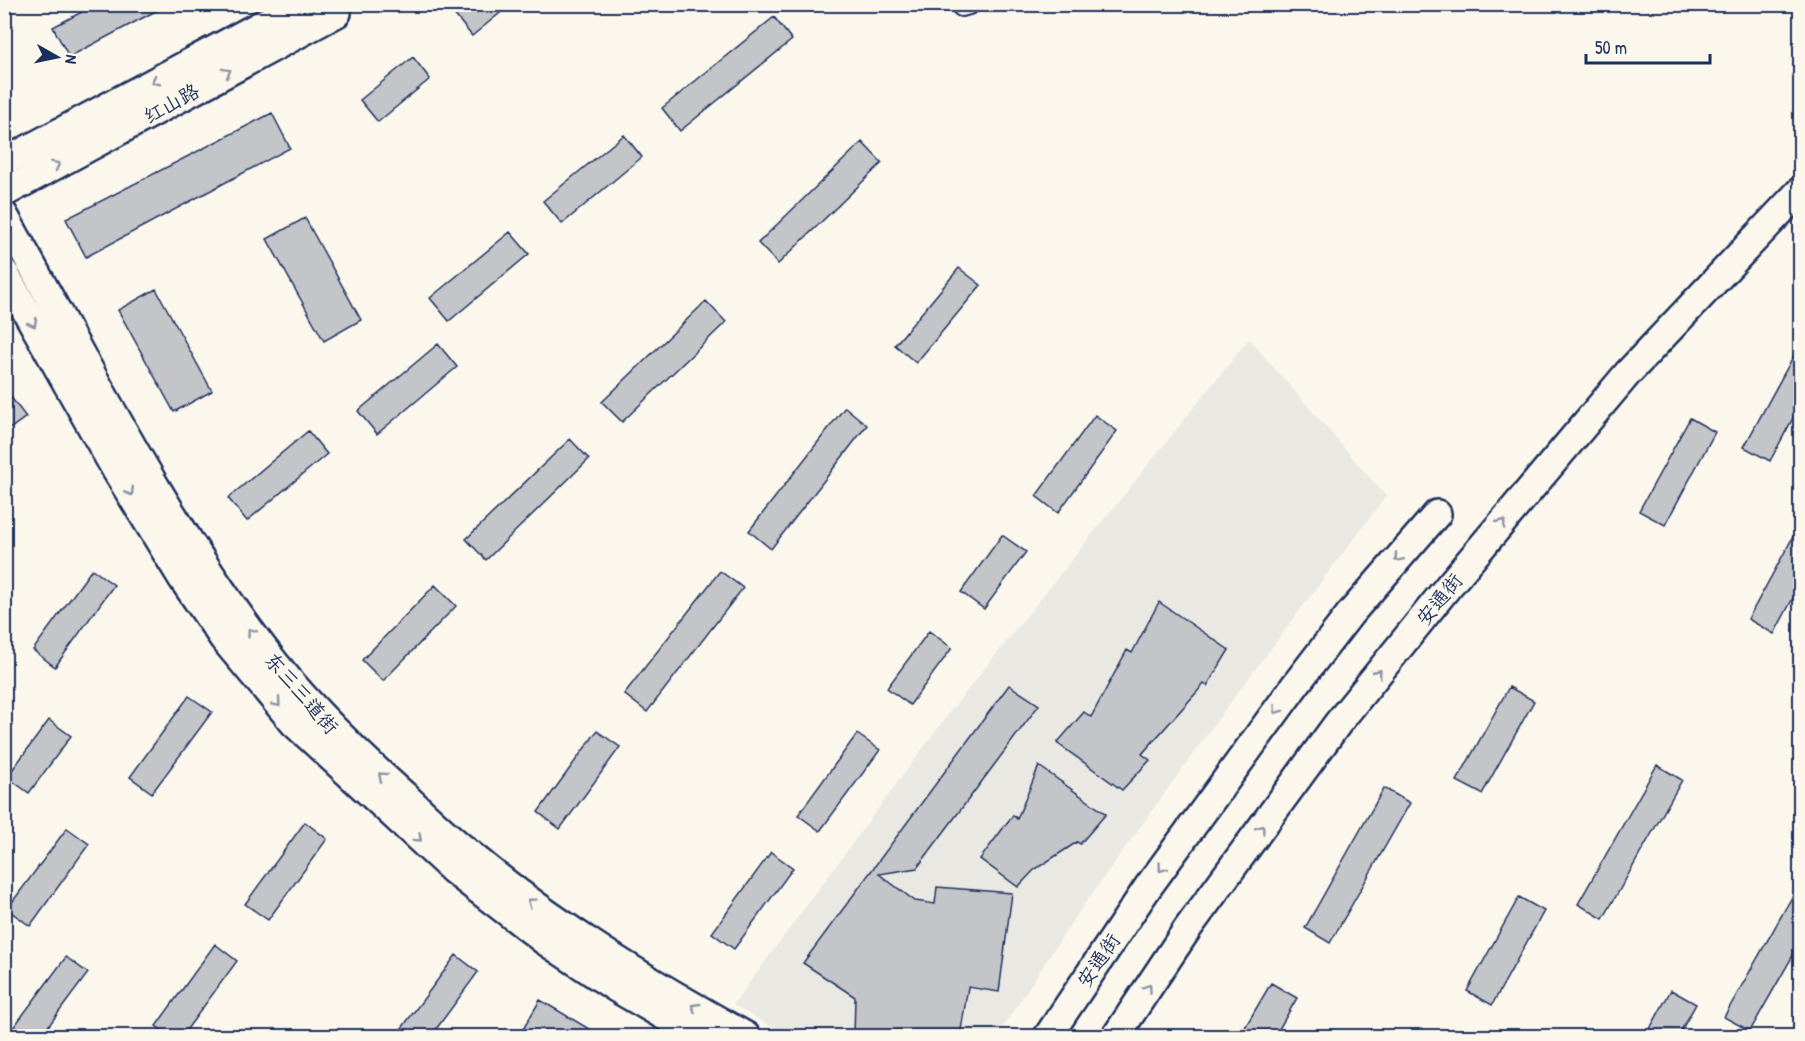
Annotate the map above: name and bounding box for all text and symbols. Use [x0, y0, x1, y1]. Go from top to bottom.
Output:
north arrow [27, 27, 87, 87]
scale bar [1586, 27, 1710, 65]
text: 50 m [1595, 35, 1627, 60]
text: N [60, 53, 83, 66]
one-way arrow [221, 68, 231, 79]
one-way arrow [151, 74, 162, 85]
street label: 红山路 [138, 76, 205, 129]
one-way arrow [50, 161, 60, 172]
one-way arrow [26, 317, 37, 327]
one-way arrow [122, 486, 134, 496]
one-way arrow [1495, 519, 1506, 530]
one-way arrow [1395, 551, 1406, 562]
street label: 安通街 [1410, 567, 1468, 631]
one-way arrow [248, 628, 259, 639]
street label: 东三三道街 [259, 646, 345, 740]
one-way arrow [1371, 669, 1382, 680]
one-way arrow [270, 696, 281, 707]
one-way arrow [1273, 703, 1284, 714]
one-way arrow [379, 772, 389, 783]
one-way arrow [1254, 824, 1265, 835]
one-way arrow [411, 831, 422, 842]
one-way arrow [1158, 861, 1169, 872]
one-way arrow [527, 898, 538, 909]
street label: 安通街 [1070, 928, 1126, 992]
one-way arrow [1141, 984, 1152, 995]
one-way arrow [691, 1003, 701, 1015]

